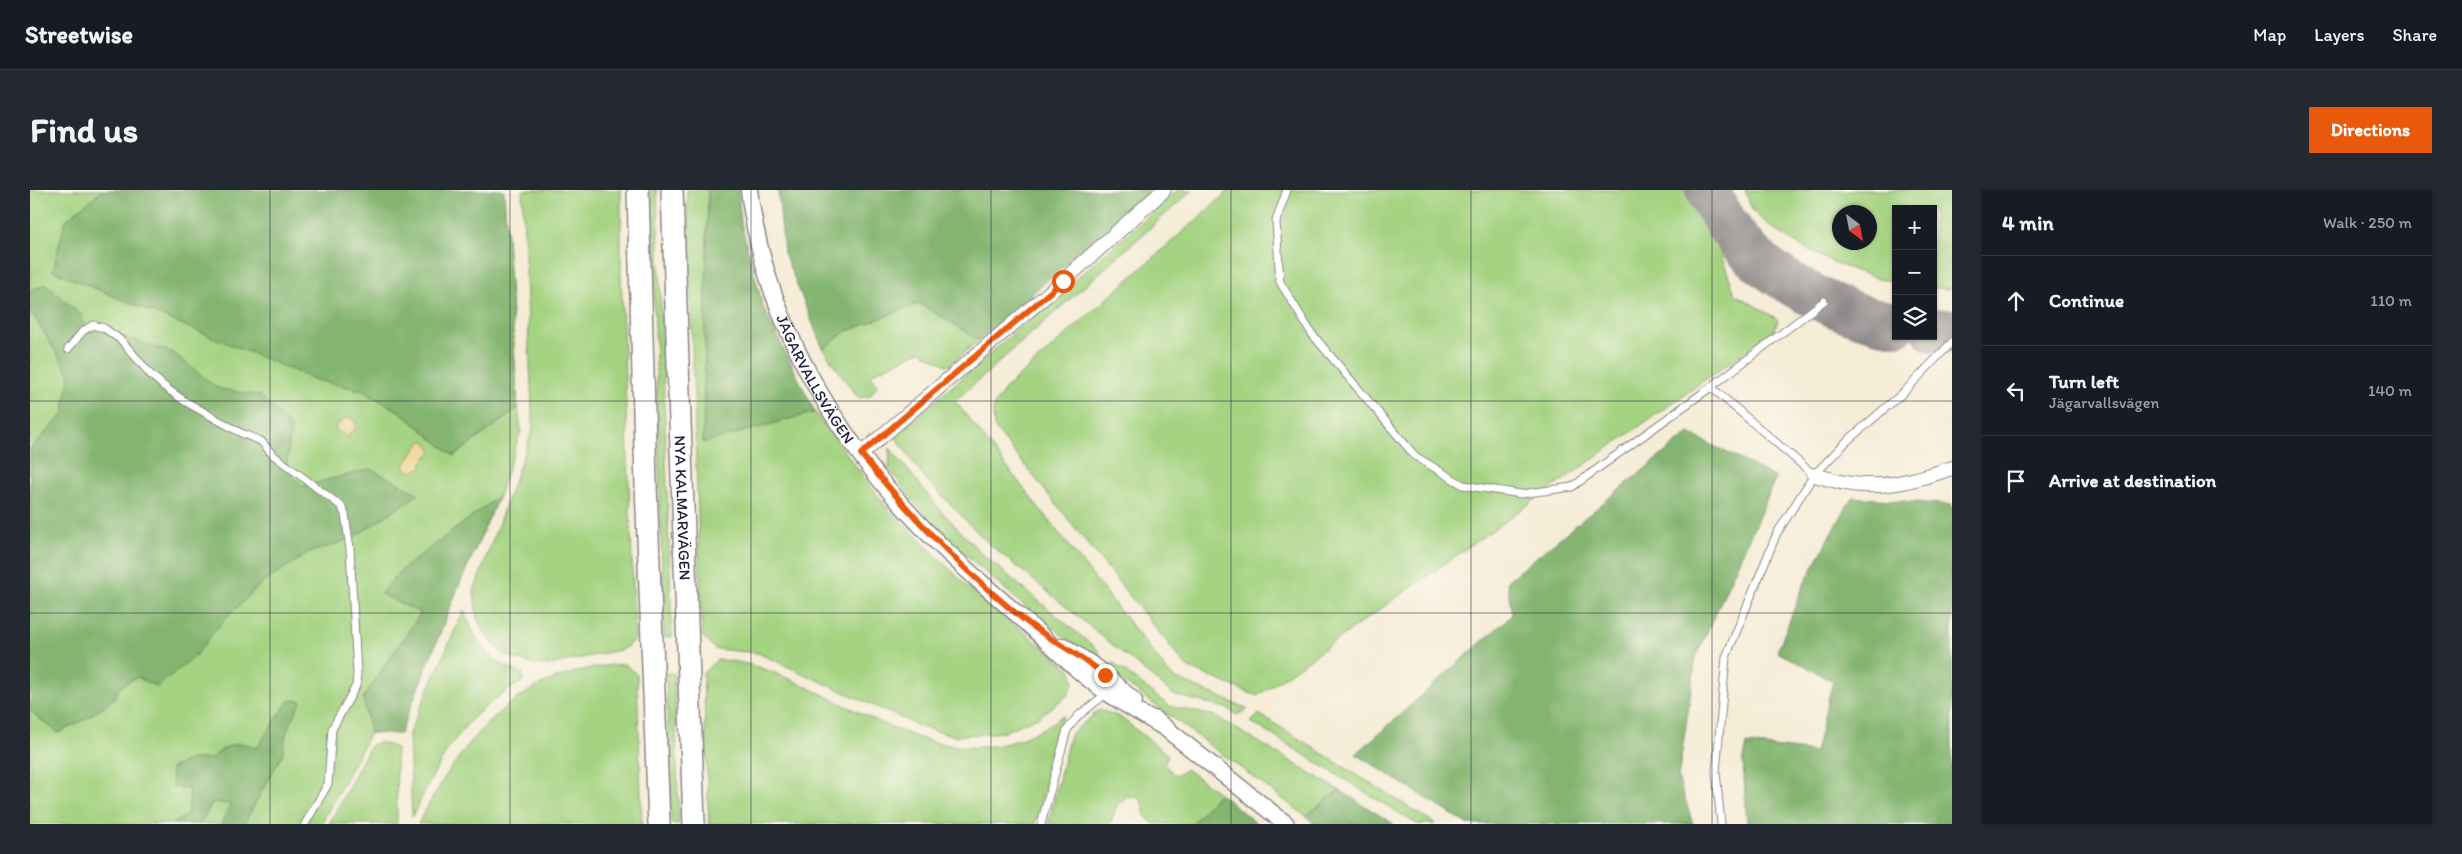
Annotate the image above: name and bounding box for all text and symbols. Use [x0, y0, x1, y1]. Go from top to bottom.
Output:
text: Streetwise [25, 20, 133, 49]
text: Map [2253, 24, 2286, 46]
text: Layers [2314, 24, 2364, 46]
text: Share [2392, 24, 2437, 46]
button: Directions [2309, 107, 2432, 153]
text: Find us [30, 109, 138, 151]
north arrow [1832, 205, 1877, 250]
map controls [1892, 205, 1937, 340]
button: + [1892, 205, 1937, 250]
text: 4 min [2002, 210, 2054, 235]
text: Walk · 250 m [2323, 213, 2412, 232]
button: − [1892, 250, 1937, 295]
route start [1052, 270, 1075, 293]
icon: ahead [2002, 287, 2030, 315]
text: Continue [2049, 289, 2124, 312]
text: 110 m [2370, 291, 2412, 310]
button: layers [1892, 295, 1937, 340]
street label: JÄGARVALLSVÄGEN [772, 312, 858, 447]
text: Turn left [2049, 370, 2119, 393]
icon: left [2002, 377, 2030, 405]
text: 140 m [2368, 381, 2412, 400]
text: Jägarvallsvägen [2049, 393, 2159, 412]
street label: NYA KALMARVÄGEN [671, 435, 695, 581]
icon: arrive [2002, 467, 2030, 495]
text: Arrive at destination [2049, 469, 2216, 492]
route end [1094, 664, 1117, 687]

